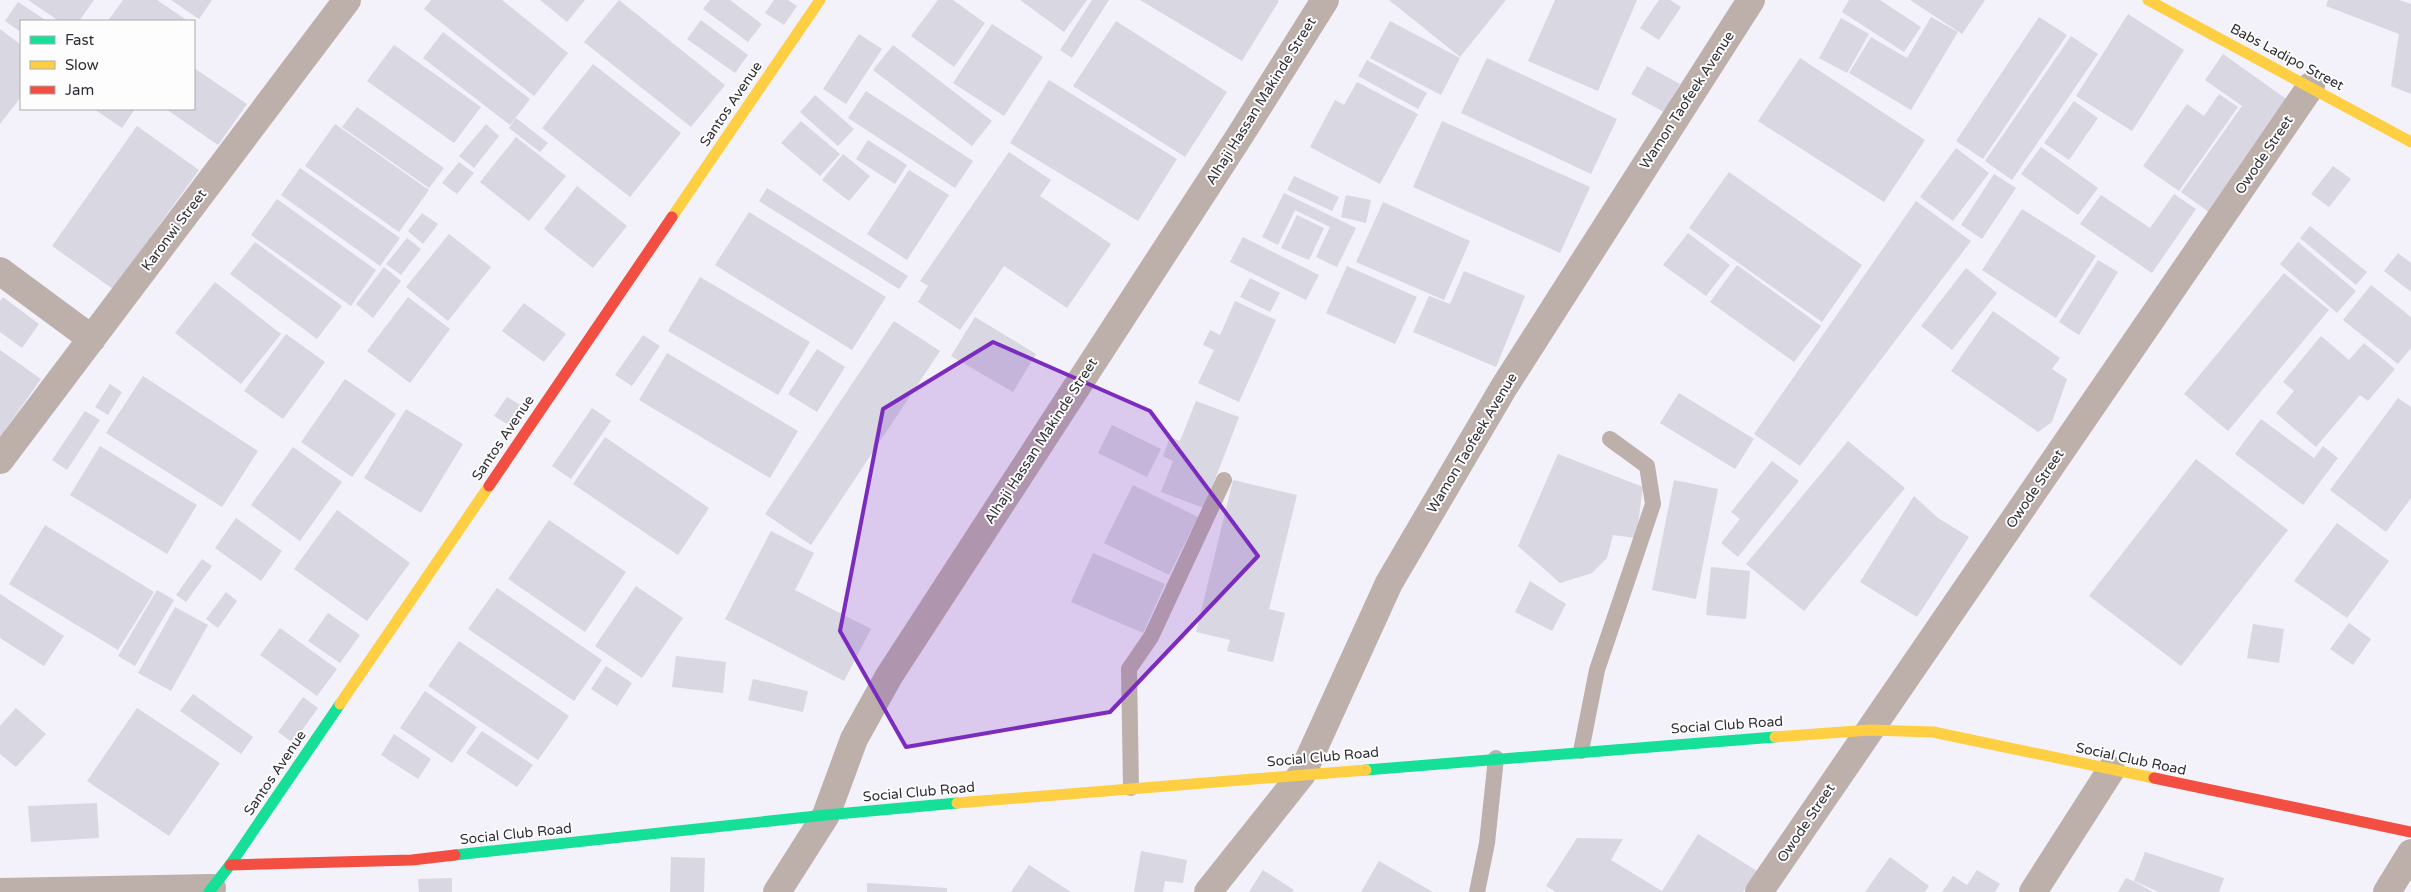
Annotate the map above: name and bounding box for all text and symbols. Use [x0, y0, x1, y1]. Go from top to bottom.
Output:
street label: Alhaji Hassan Makinde Street [1202, 14, 1320, 188]
legend [20, 20, 195, 110]
street label: Babs Ladipo Street [2227, 20, 2347, 94]
street label: Wamon Taofeek Avenue [1636, 28, 1738, 172]
text: Fast [65, 31, 95, 49]
text: Slow [65, 56, 99, 74]
street label: Santos Avenue [696, 58, 766, 150]
text: Jam [65, 81, 94, 99]
street label: Owode Street [2231, 112, 2297, 198]
street label: Karonwi Street [138, 185, 211, 274]
street label: Alhaji Hassan Makinde Street [981, 354, 1101, 527]
street label: Wamon Taofeek Avenue [1423, 370, 1521, 516]
street label: Santos Avenue [468, 392, 538, 484]
street label: Owode Street [2002, 446, 2068, 532]
street label: Social Club Road [1670, 713, 1784, 737]
street label: Santos Avenue [240, 727, 310, 819]
street label: Social Club Road [2074, 739, 2188, 779]
street label: Social Club Road [1266, 744, 1380, 770]
street label: Social Club Road [862, 779, 976, 805]
street label: Owode Street [1773, 780, 1839, 866]
street label: Social Club Road [459, 820, 573, 848]

